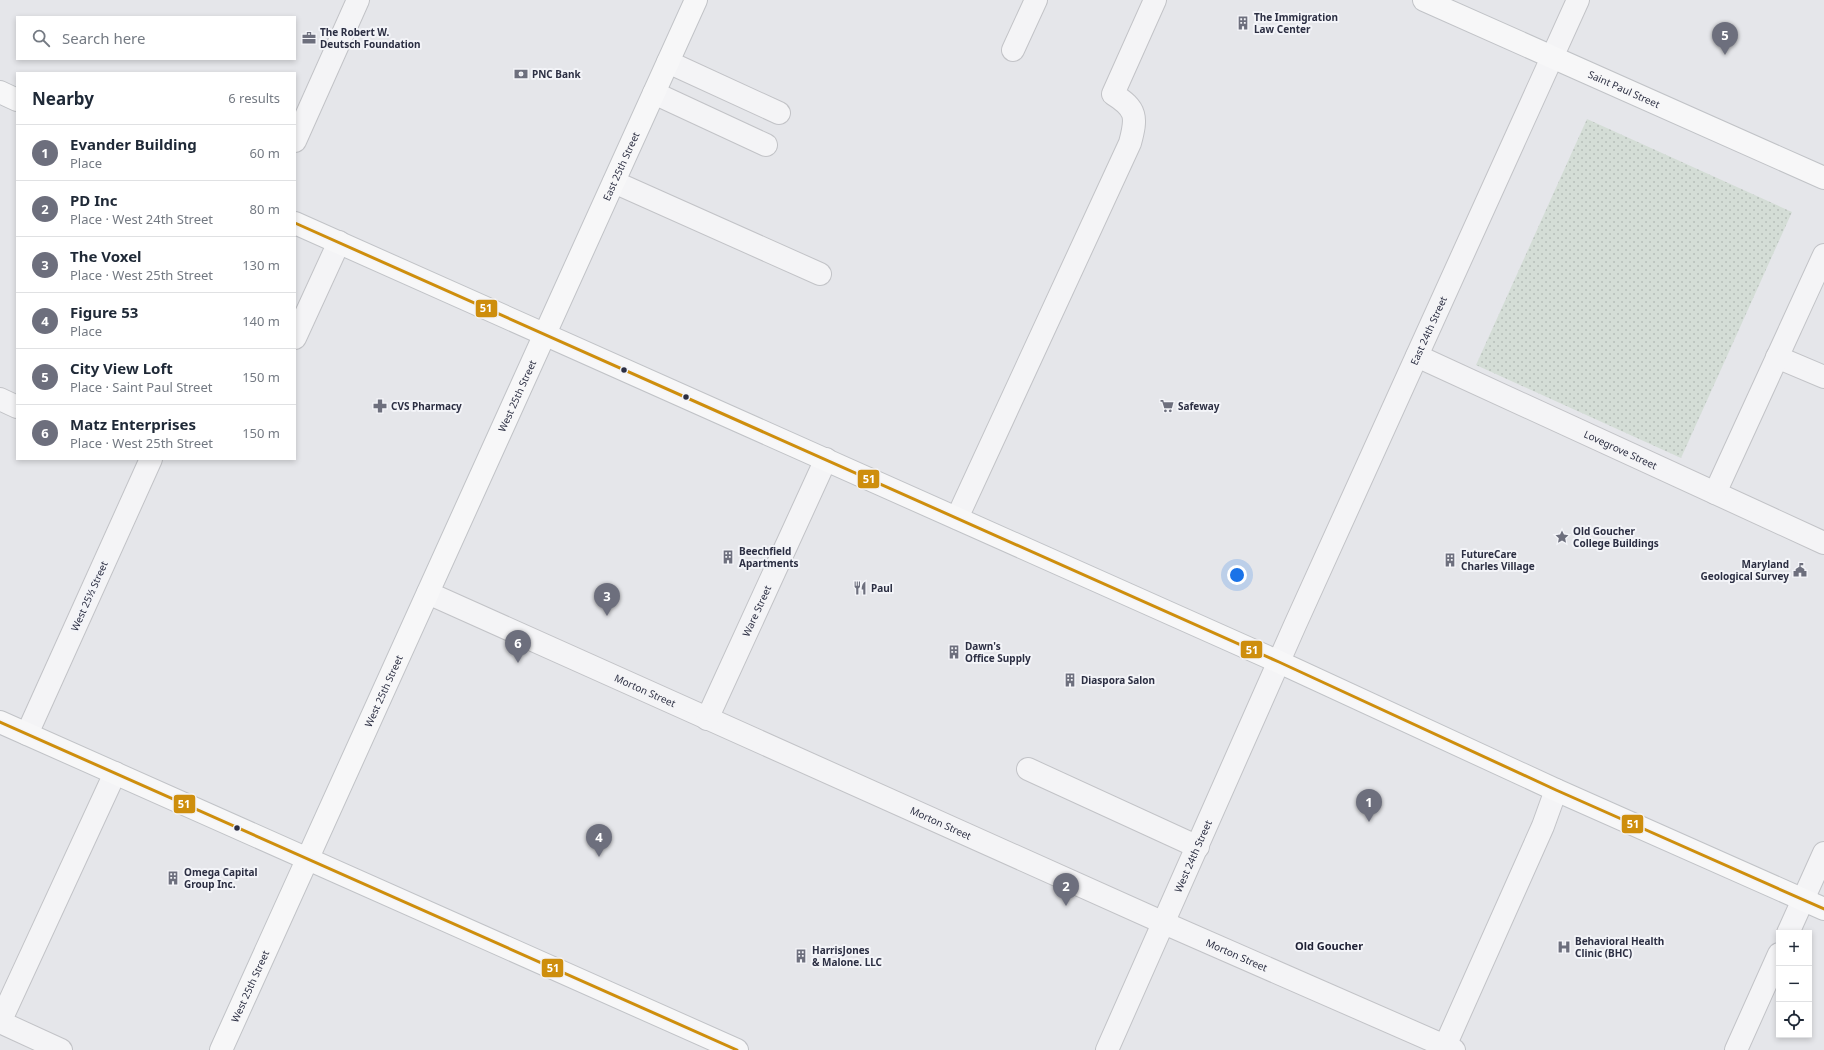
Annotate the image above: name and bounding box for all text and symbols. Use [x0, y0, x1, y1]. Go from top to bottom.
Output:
place label: The Immigration Law Center [1254, 10, 1338, 36]
building icon: The Immigration Law Center [1235, 15, 1251, 31]
search box [16, 16, 296, 60]
pin: 5 [1712, 22, 1738, 55]
place label: The Robert W. Deutsch Foundation [320, 25, 421, 51]
icon: search [30, 27, 52, 49]
text: Search here [62, 28, 145, 48]
office icon: The Robert W. Deutsch Foundation [301, 30, 317, 46]
bank icon: PNC Bank [513, 66, 529, 82]
place label: PNC Bank [532, 67, 581, 81]
street label: Saint Paul Street [1586, 67, 1663, 111]
text: Nearby [32, 87, 94, 110]
text: 6 results [228, 89, 280, 107]
street label: East 25th Street [599, 129, 643, 203]
text: Evander Building [70, 134, 197, 154]
text: 1 [41, 144, 49, 162]
text: 60 m [250, 144, 280, 162]
text: Place [70, 154, 102, 172]
text: PD Inc [70, 190, 118, 210]
text: 2 [41, 200, 49, 218]
text: 80 m [250, 200, 280, 218]
text: Place · West 24th Street [70, 210, 213, 228]
text: The Voxel [70, 246, 142, 266]
text: 3 [41, 256, 49, 274]
text: 130 m [242, 256, 280, 274]
text: Place · West 25th Street [70, 266, 213, 284]
street label: East 24th Street [1407, 294, 1450, 367]
line badge: 51 [475, 299, 498, 318]
text: 51 [480, 300, 492, 315]
text: Figure 53 [70, 302, 138, 322]
text: 4 [41, 312, 49, 330]
text: 140 m [242, 312, 280, 330]
text: Place [70, 322, 102, 340]
street label: West 25th Street [495, 357, 539, 434]
text: City View Loft [70, 358, 173, 378]
unlabelled marker [619, 365, 629, 375]
text: 5 [41, 368, 49, 386]
text: 150 m [242, 368, 280, 386]
text: Place · Saint Paul Street [70, 378, 212, 396]
unlabelled marker [681, 392, 691, 402]
pharmacy icon: CVS Pharmacy [372, 398, 388, 414]
supermarket icon: Safeway [1159, 398, 1175, 414]
place label: CVS Pharmacy [391, 399, 462, 413]
place label: Safeway [1178, 399, 1220, 413]
text: Matz Enterprises [70, 414, 196, 434]
text: 6 [41, 424, 49, 442]
text: 150 m [242, 424, 280, 442]
street label: Lovegrove Street [1582, 427, 1660, 473]
text: Place · West 25th Street [70, 434, 213, 452]
line badge: 51 [857, 469, 880, 489]
text: 51 [863, 471, 875, 486]
place label: Old Goucher College Buildings [1573, 524, 1659, 550]
place icon: Old Goucher College Buildings [1554, 529, 1570, 545]
place label: Beechfield Apartments [739, 544, 799, 570]
place label: FutureCare Charles Village [1461, 547, 1535, 573]
building icon: Beechfield Apartments [720, 549, 736, 565]
building icon: FutureCare Charles Village [1442, 552, 1458, 568]
place label: Maryland Geological Survey [1701, 557, 1789, 583]
street label: West 25½ Street [67, 558, 111, 633]
public building icon: Maryland Geological Survey [1792, 562, 1808, 578]
your location [1227, 565, 1247, 585]
restaurant icon: Paul [852, 580, 868, 596]
place label: Paul [871, 581, 893, 595]
pin: 3 [594, 583, 620, 616]
street label: Ware Street [739, 583, 774, 639]
pin: 6 [505, 630, 531, 663]
place label: Dawn's Office Supply [965, 639, 1031, 665]
line badge: 51 [1240, 640, 1263, 659]
text: 51 [1246, 642, 1258, 657]
building icon: Dawn's Office Supply [946, 644, 962, 660]
street label: West 25th Street [361, 652, 406, 729]
street label: Morton Street [612, 671, 678, 710]
building icon: Diaspora Salon [1062, 672, 1078, 688]
place label: Diaspora Salon [1081, 673, 1155, 687]
pin: 1 [1356, 789, 1382, 822]
line badge: 51 [173, 794, 196, 814]
text: 51 [178, 796, 190, 811]
street label: Morton Street [908, 803, 974, 843]
line badge: 51 [1621, 814, 1644, 834]
text: 51 [1627, 816, 1639, 831]
street label: West 24th Street [1171, 817, 1215, 894]
unlabelled marker [232, 823, 242, 833]
pin: 4 [586, 824, 612, 857]
place label: Omega Capital Group Inc. [184, 865, 258, 891]
building icon: Omega Capital Group Inc. [165, 870, 181, 886]
pin: 2 [1053, 873, 1079, 906]
map controls [1776, 930, 1812, 1038]
button: + [1776, 930, 1812, 966]
place label: Behavioral Health Clinic (BHC) [1575, 934, 1664, 960]
street label: Morton Street [1204, 935, 1270, 975]
district label: Old Goucher [1295, 938, 1363, 953]
hospital icon: Behavioral Health Clinic (BHC) [1556, 939, 1572, 955]
place label: HarrisJones & Malone. LLC [812, 943, 883, 969]
street label: West 25th Street [227, 948, 272, 1024]
building icon: HarrisJones & Malone. LLC [793, 948, 809, 964]
line badge: 51 [541, 958, 564, 978]
text: 51 [547, 960, 559, 975]
button: − [1776, 966, 1812, 1002]
button: locate [1776, 1002, 1812, 1038]

